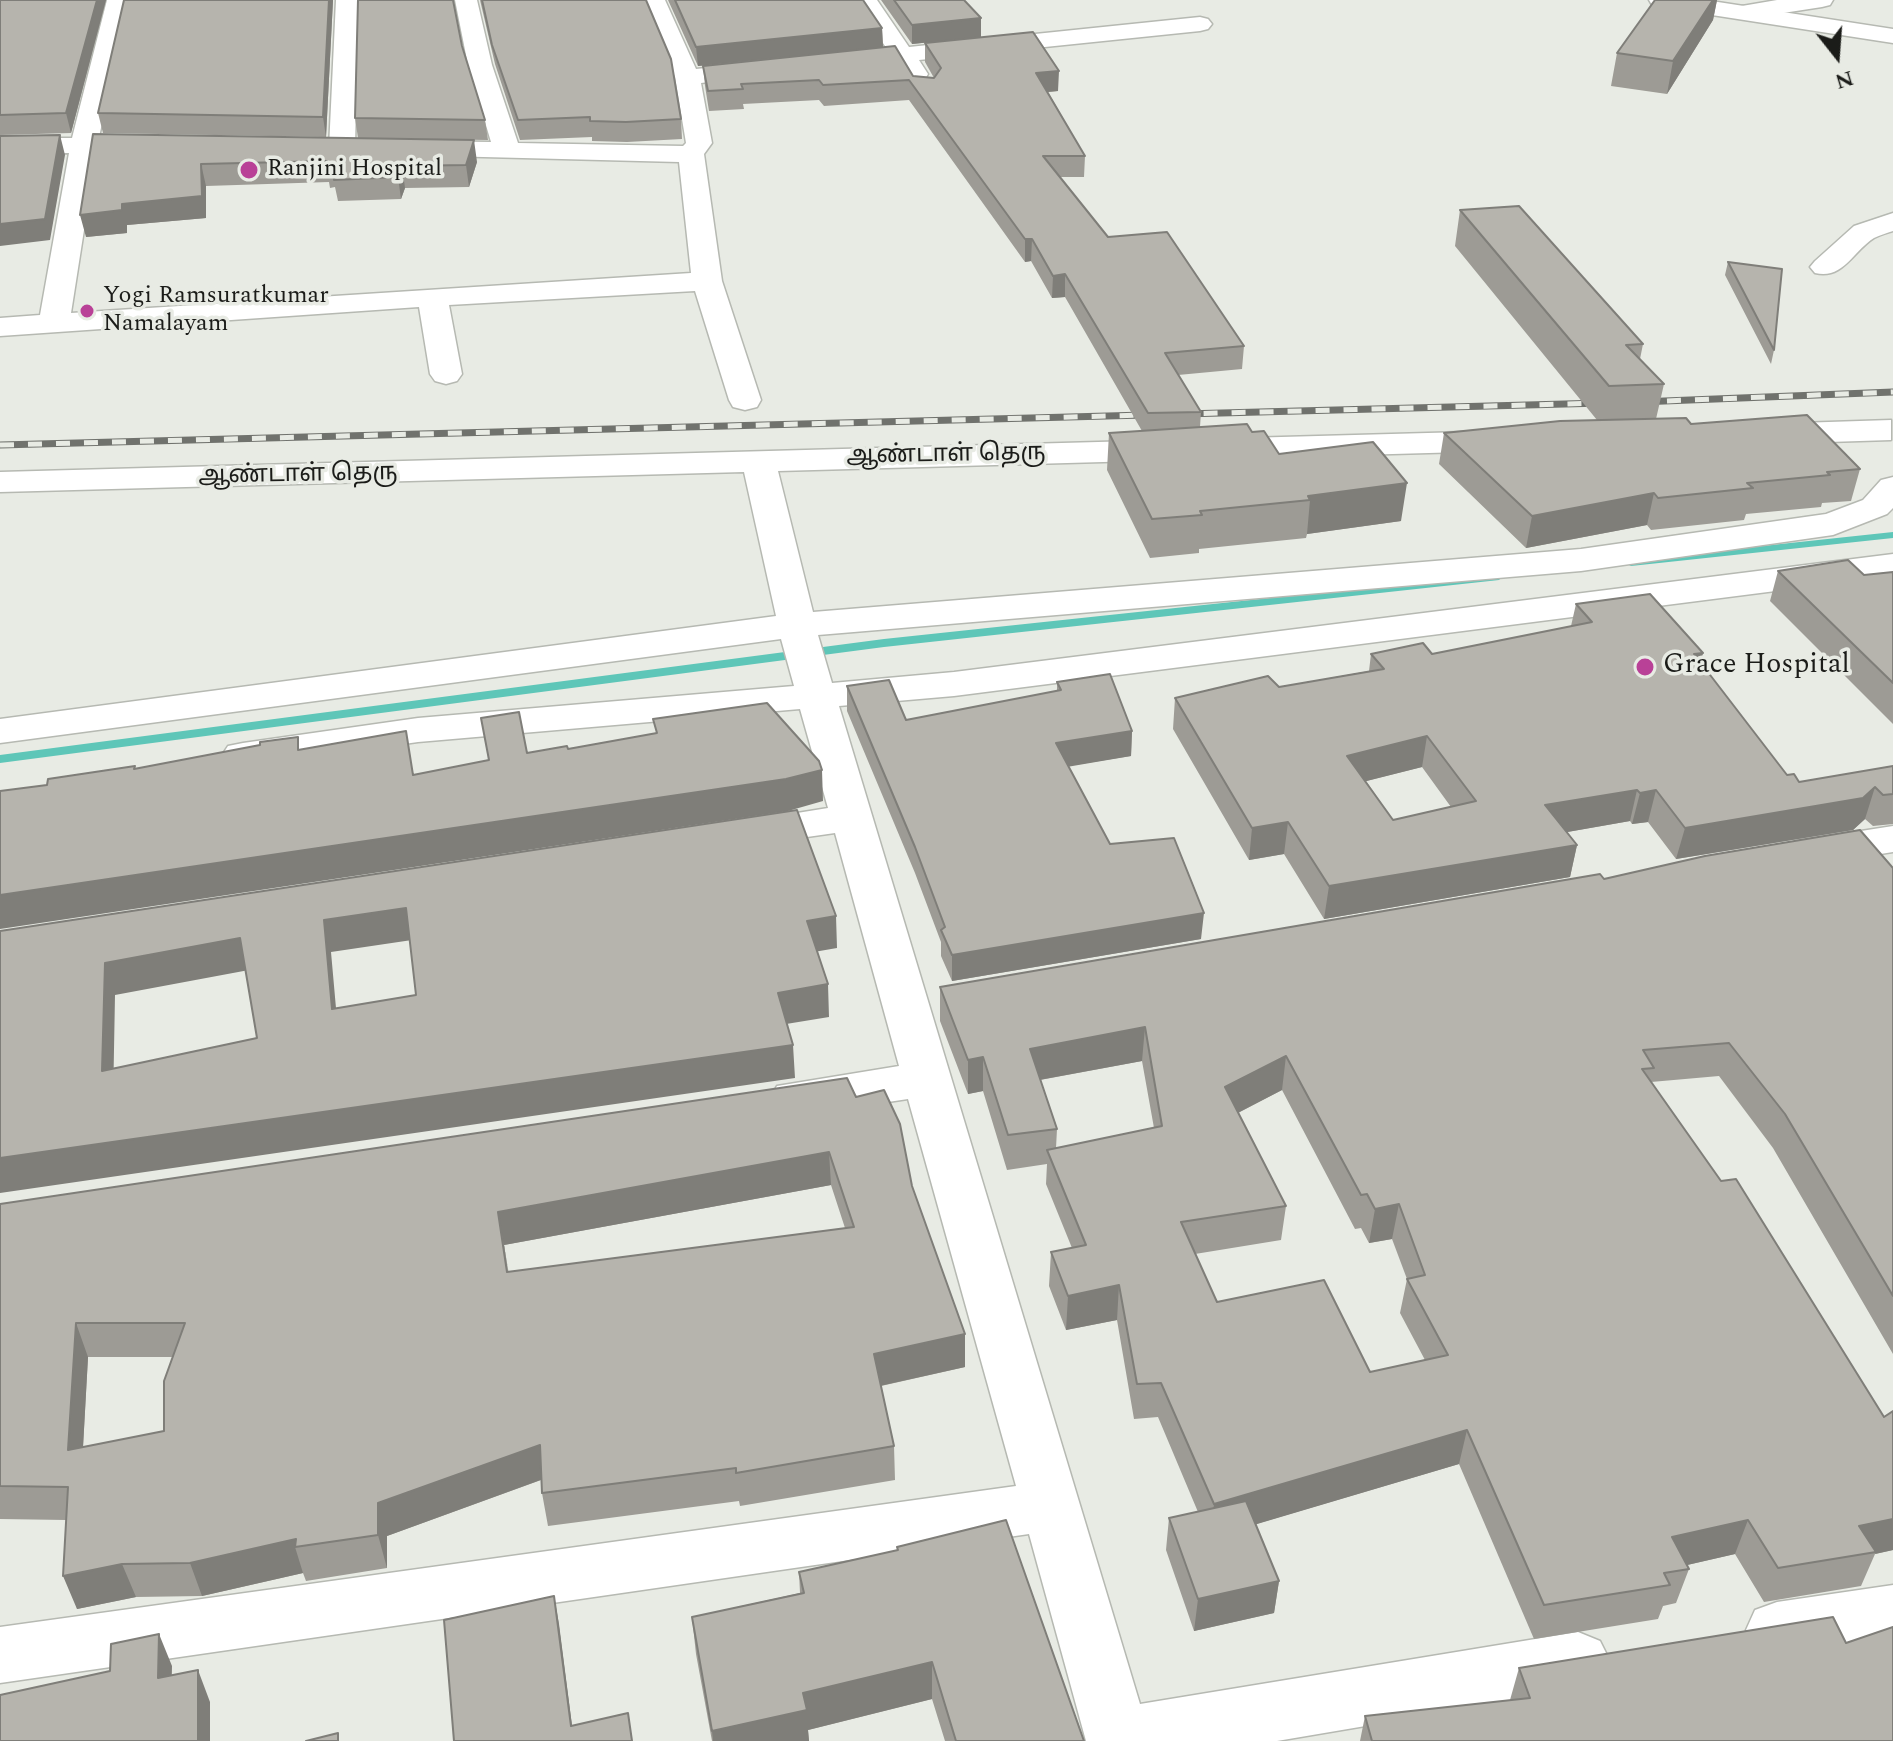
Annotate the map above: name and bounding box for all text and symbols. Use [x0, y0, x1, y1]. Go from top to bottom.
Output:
north arrow [1797, 16, 1877, 96]
text: N [1831, 61, 1858, 98]
place label: Ranjini Hospital [267, 156, 442, 184]
marker: Ranjini Hospital [238, 159, 260, 181]
place label: Yogi Ramsuratkumar Namalayam [103, 283, 329, 339]
marker: Yogi Ramsuratkumar Namalayam [78, 302, 96, 320]
street label: ஆண்டாள் தெரு [846, 440, 1046, 472]
street label: ஆண்டாள் தெரு [198, 460, 398, 492]
place label: Grace Hospital [1663, 650, 1850, 684]
marker: Grace Hospital [1634, 656, 1656, 678]

